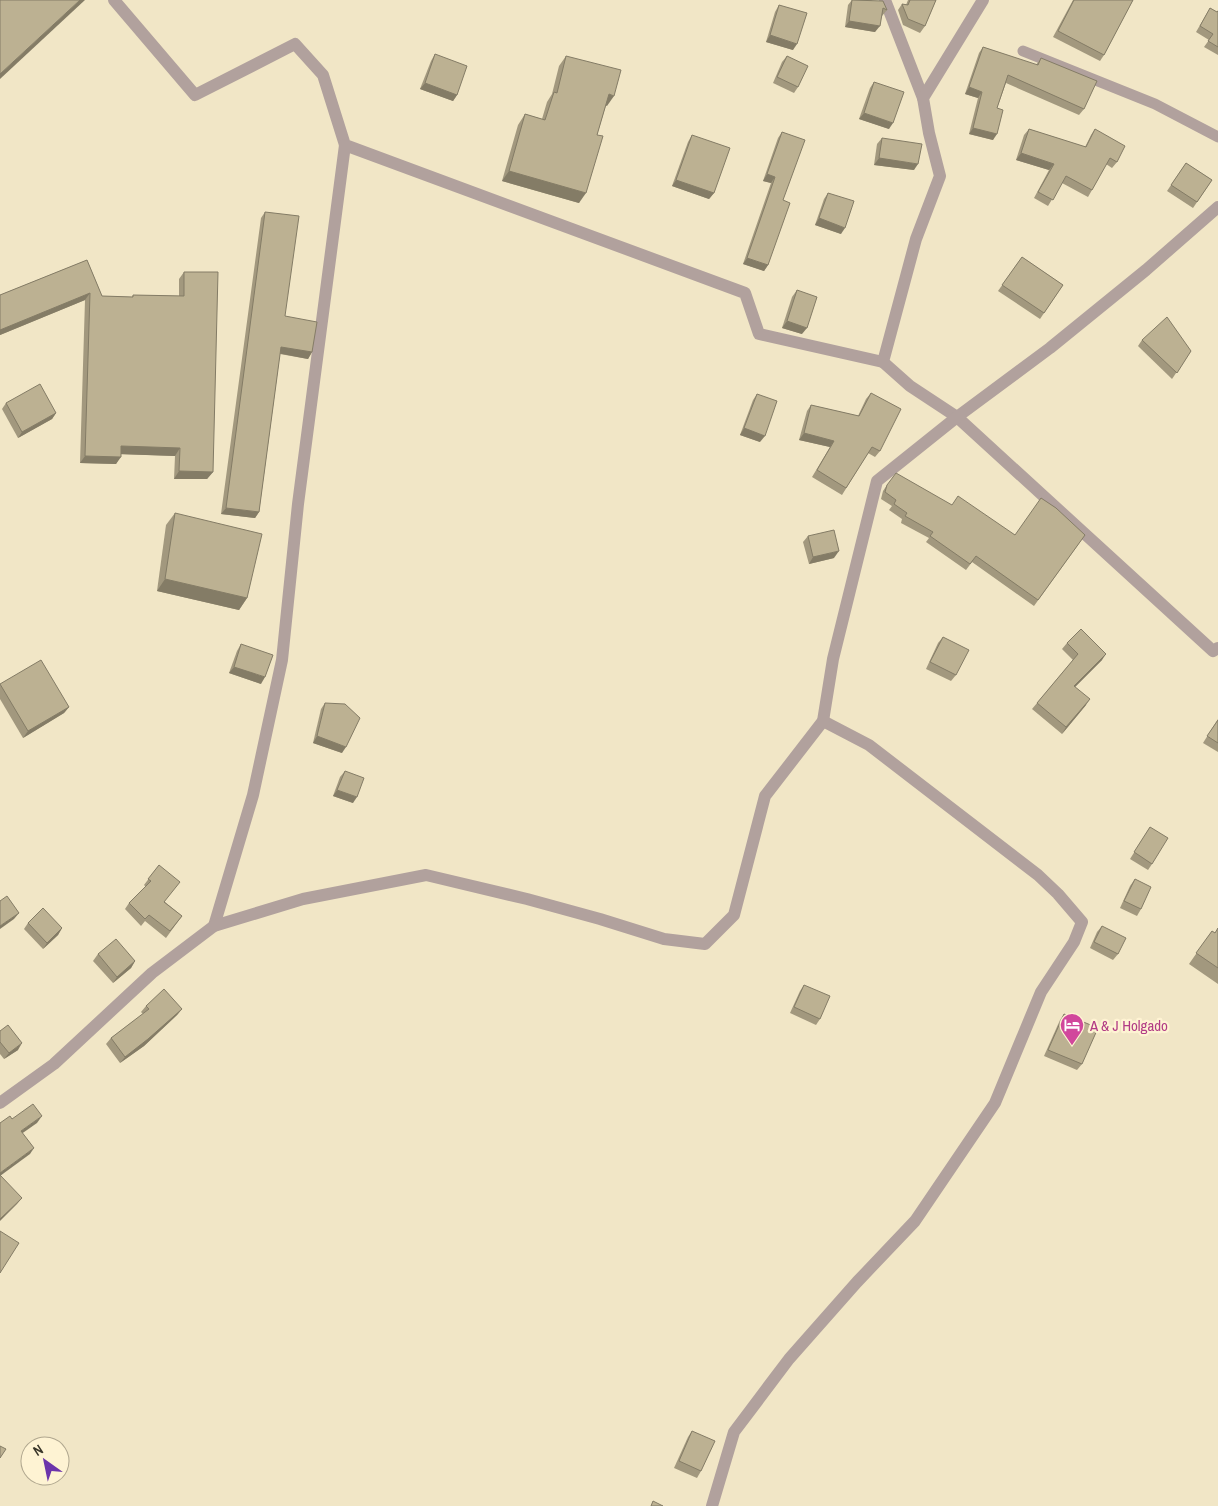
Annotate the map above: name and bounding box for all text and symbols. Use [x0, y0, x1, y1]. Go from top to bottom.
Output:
hotel icon: A & J Holgado [1059, 1012, 1085, 1046]
place label: A & J Holgado [1089, 1015, 1168, 1036]
north arrow [20, 1436, 70, 1486]
text: N [30, 1440, 46, 1460]

